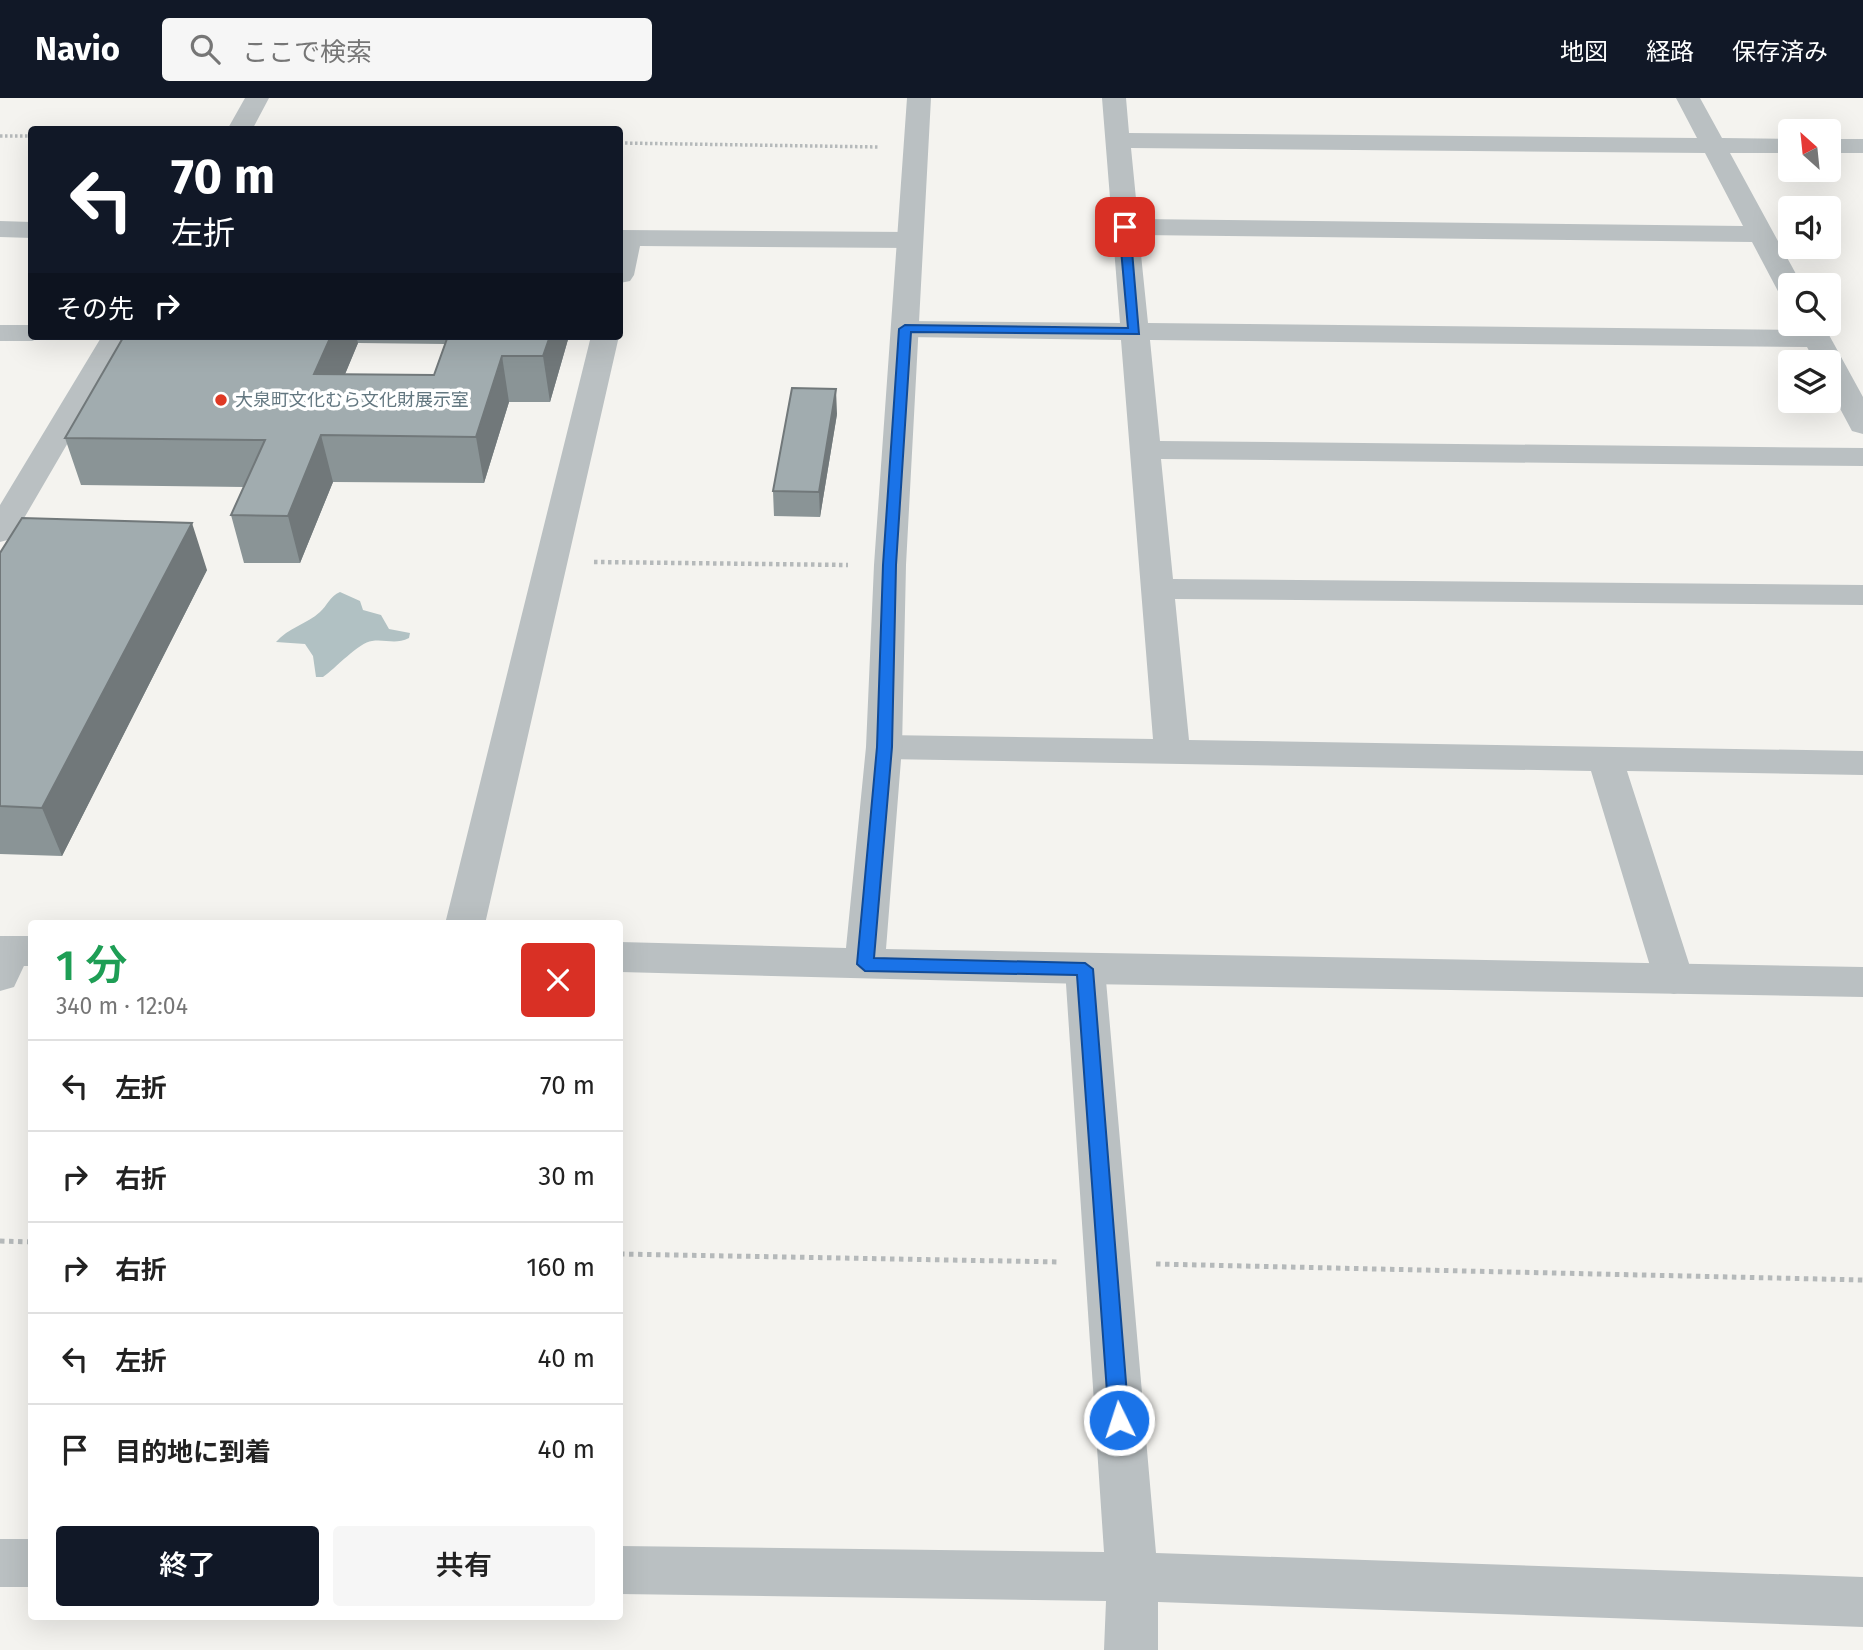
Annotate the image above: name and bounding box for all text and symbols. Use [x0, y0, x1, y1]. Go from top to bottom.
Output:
search box [162, 18, 652, 81]
text: Navio [35, 29, 120, 69]
icon: search [186, 30, 224, 68]
text: ここで検索 [242, 37, 372, 68]
text: 地図 [1560, 38, 1608, 66]
text: 経路 [1646, 38, 1694, 66]
text: 保存済み [1732, 38, 1828, 66]
north arrow [1778, 119, 1841, 182]
map controls [1778, 119, 1841, 413]
text: 70 m [171, 147, 275, 206]
icon: left [56, 154, 147, 245]
button: sound [1778, 196, 1841, 259]
pin [1095, 197, 1155, 257]
icon: arrive [1106, 208, 1144, 246]
text: 左折 [171, 214, 235, 252]
button: search [1778, 273, 1841, 336]
icon: right [148, 287, 186, 325]
text: その先 [56, 294, 134, 325]
button: layers [1778, 350, 1841, 413]
place label: 大泉町文化むら文化財展示室 [235, 389, 469, 411]
marker: 大泉町文化むら文化財展示室 [213, 392, 229, 408]
text: 1 分 [56, 941, 127, 991]
button: close [521, 943, 595, 1017]
text: 340 m · 12:04 [56, 992, 188, 1020]
icon: left [56, 1067, 94, 1105]
text: 70 m [540, 1070, 595, 1101]
text: 左折 [115, 1073, 167, 1104]
icon: right [56, 1158, 94, 1196]
text: 30 m [538, 1161, 595, 1192]
text: 右折 [115, 1164, 167, 1195]
icon: right [56, 1249, 94, 1287]
text: 160 m [526, 1252, 595, 1283]
text: 右折 [115, 1255, 167, 1286]
icon: left [56, 1340, 94, 1378]
text: 40 m [537, 1343, 595, 1374]
text: 左折 [115, 1346, 167, 1377]
position arrow [1082, 1383, 1156, 1457]
icon: arrive [56, 1431, 94, 1469]
text: 40 m [537, 1434, 595, 1465]
text: 目的地に到着 [115, 1437, 271, 1468]
button: 終了 [56, 1526, 319, 1606]
button: 共有 [333, 1526, 595, 1606]

